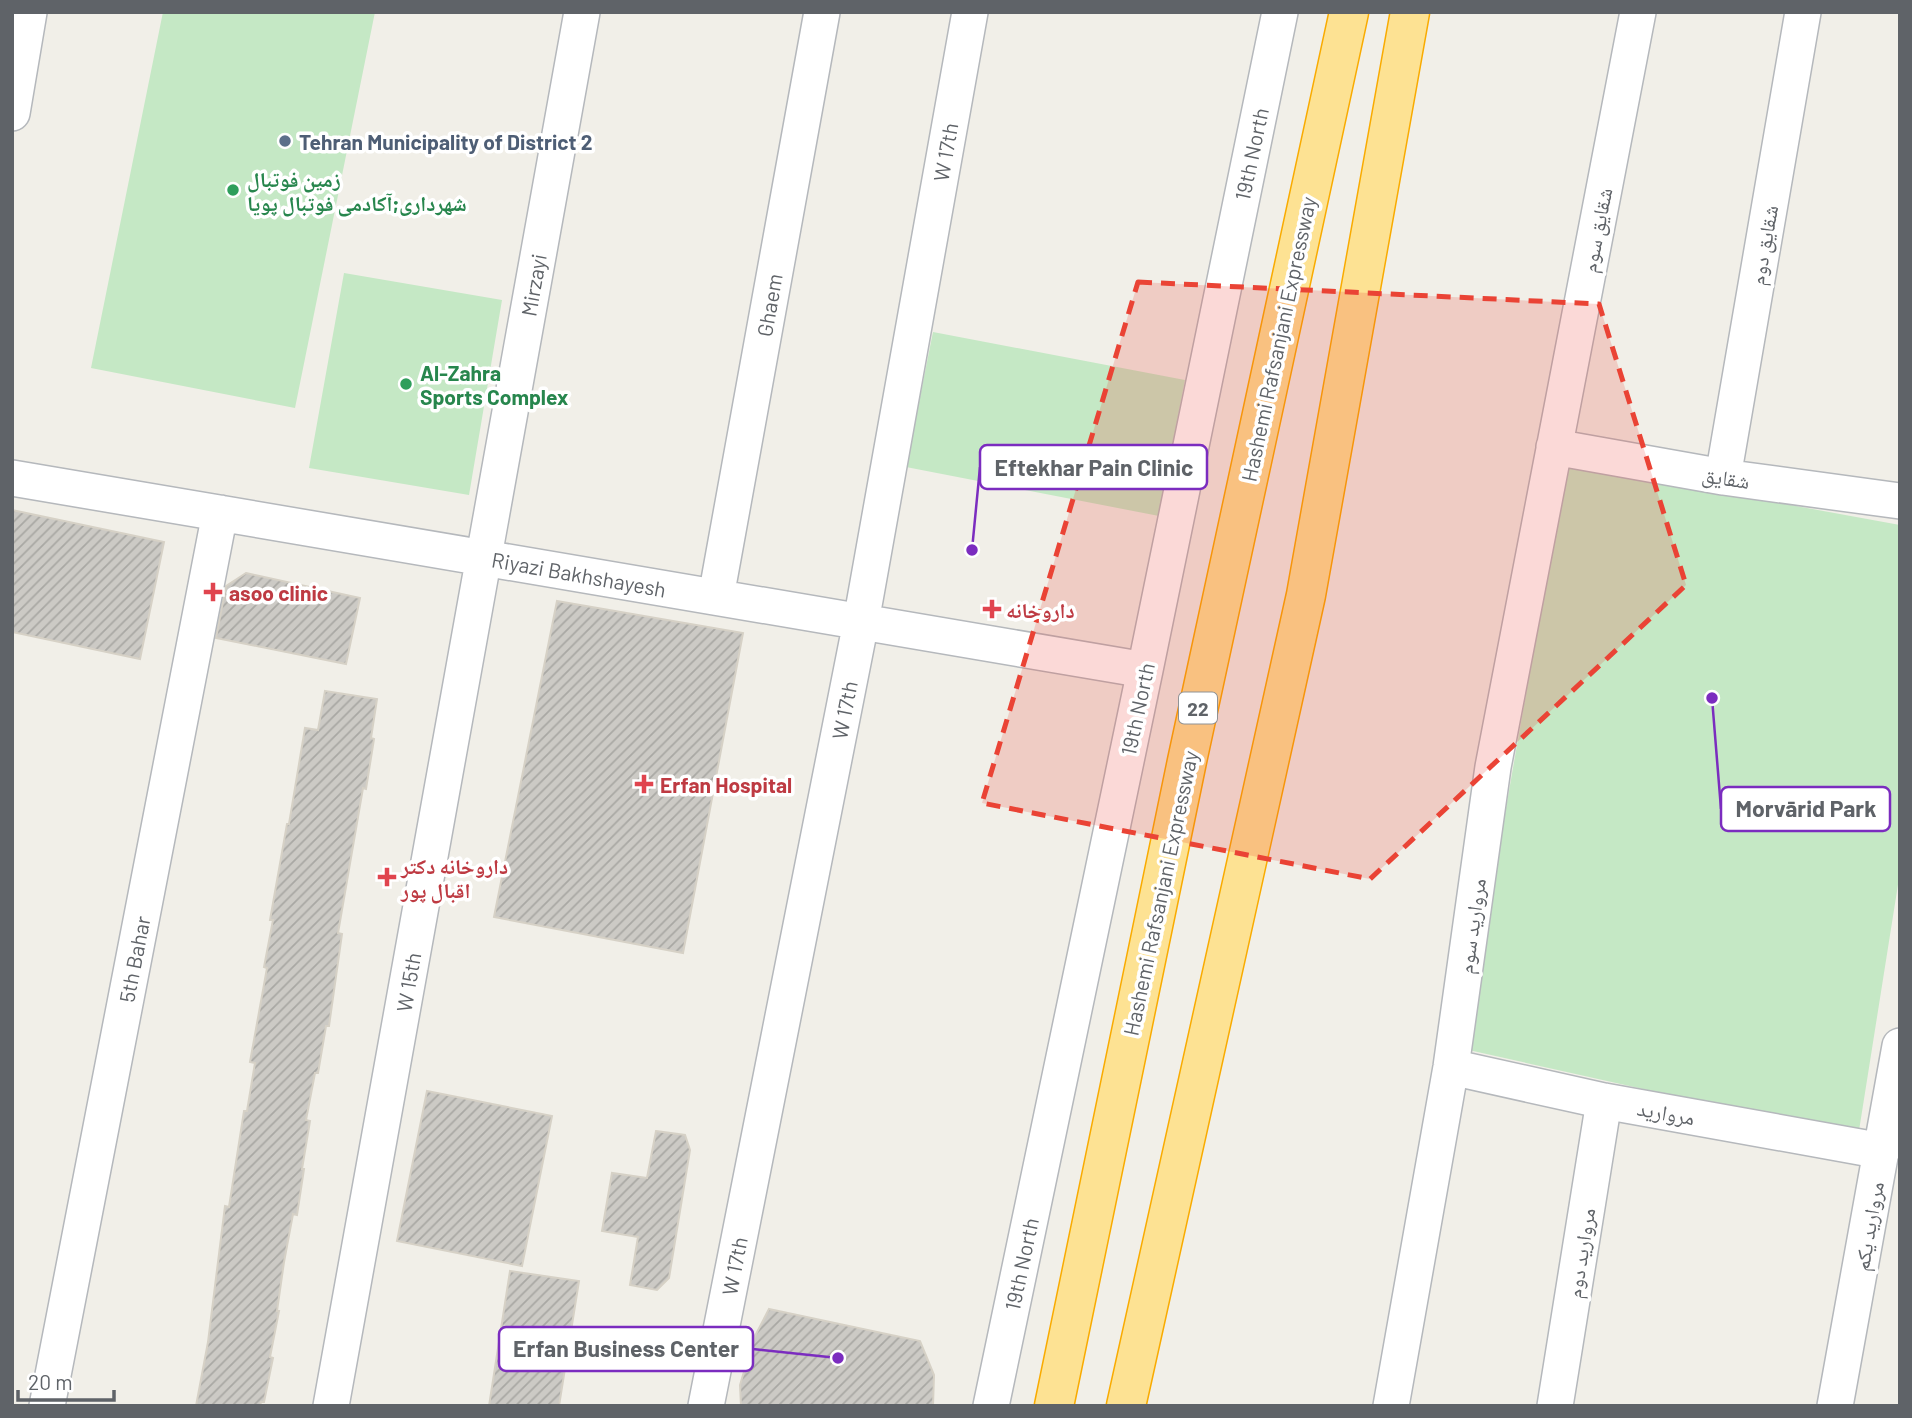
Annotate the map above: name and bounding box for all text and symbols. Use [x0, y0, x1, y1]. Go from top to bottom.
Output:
street label: 19th North [1229, 105, 1273, 203]
street label: W 17th [928, 121, 962, 183]
place label: Tehran Municipality of District 2 [299, 129, 593, 154]
marker: Tehran Municipality of District 2 [277, 133, 293, 149]
place label: زمین فوتبال شهرداری;آکادمی فوتبال پویا [247, 166, 467, 217]
marker: زمین فوتبال شهرداری;آکادمی فوتبال پویا [225, 182, 241, 198]
street label: شقایق سوم [1576, 185, 1619, 275]
street label: Hashemi Rafsanjani Expressway [1236, 194, 1321, 484]
street label: شقایق دوم [1744, 203, 1785, 288]
street label: Mirzayi [515, 252, 551, 318]
street label: Ghaem [751, 272, 787, 338]
place label: Al-Zahra Sports Complex [420, 360, 568, 409]
marker: Al-Zahra Sports Complex [398, 376, 414, 392]
callout: Eftekhar Pain Clinic [980, 445, 1207, 489]
text: Eftekhar Pain Clinic [995, 453, 1193, 481]
street label: شقایق [1700, 461, 1752, 495]
street label: Riyazi Bakhshayesh [490, 546, 668, 602]
place label: asoo clinic [229, 580, 328, 605]
marker: asoo clinic [203, 582, 223, 602]
place label: داروخانه [1006, 597, 1075, 622]
marker: داروخانه [984, 601, 1000, 617]
street label: 19th North [1115, 660, 1159, 758]
street label: W 17th [826, 679, 862, 741]
road number: 22 [1179, 692, 1217, 723]
street label: Hashemi Rafsanjani Expressway [1118, 748, 1203, 1038]
place label: Erfan Hospital [660, 772, 792, 797]
marker: Erfan Hospital [634, 774, 654, 794]
callout: Morvārid Park [1721, 787, 1890, 831]
text: Morvārid Park [1736, 794, 1876, 822]
place label: داروخانه دکتر اقبال پور [400, 853, 508, 904]
marker: داروخانه دکتر اقبال پور [379, 869, 395, 885]
street label: مروارید سوم [1452, 877, 1493, 976]
street label: 5th Bahar [113, 913, 155, 1004]
street label: W 15th [391, 950, 425, 1014]
street label: مروارید [1635, 1095, 1697, 1130]
street label: مروارید یکم [1848, 1179, 1891, 1273]
street label: مروارید دوم [1561, 1206, 1602, 1300]
street label: 19th North [999, 1215, 1043, 1313]
street label: W 17th [716, 1235, 752, 1297]
callout: Erfan Business Center [499, 1327, 753, 1371]
text: Erfan Business Center [513, 1334, 739, 1362]
scale bar [18, 1358, 114, 1402]
text: 20 m [28, 1369, 73, 1394]

